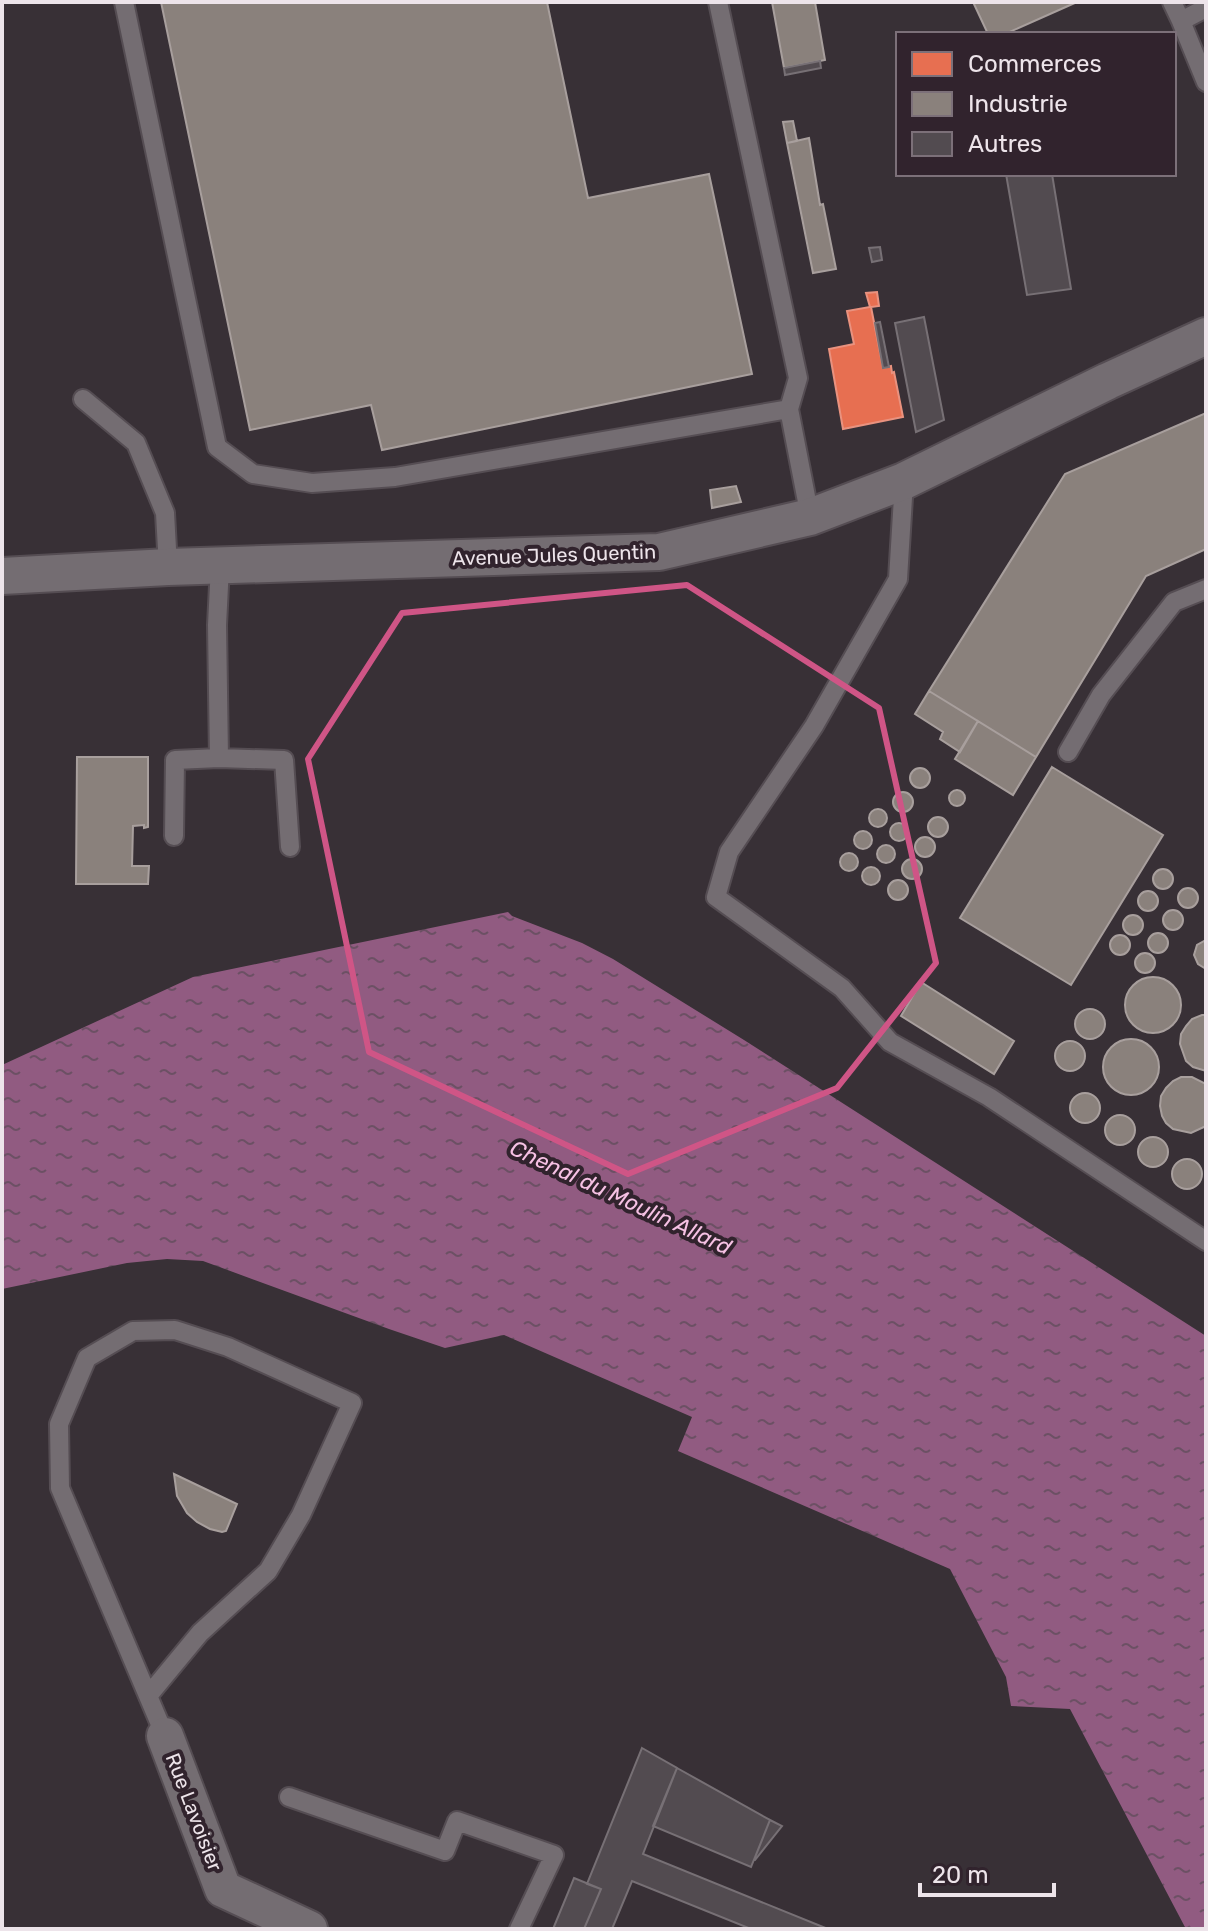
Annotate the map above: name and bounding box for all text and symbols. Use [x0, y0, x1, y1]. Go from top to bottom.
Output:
legend [896, 32, 1176, 176]
text: Commerces [968, 50, 1102, 78]
text: Industrie [968, 90, 1068, 118]
text: Autres [968, 130, 1042, 158]
street label: Avenue Jules Quentin [451, 539, 657, 571]
water label: Chenal du Moulin Allard [506, 1134, 737, 1261]
street label: Rue Lavoisier [161, 1750, 228, 1875]
scale bar [920, 1847, 1054, 1897]
text: 20 m [932, 1861, 989, 1889]

